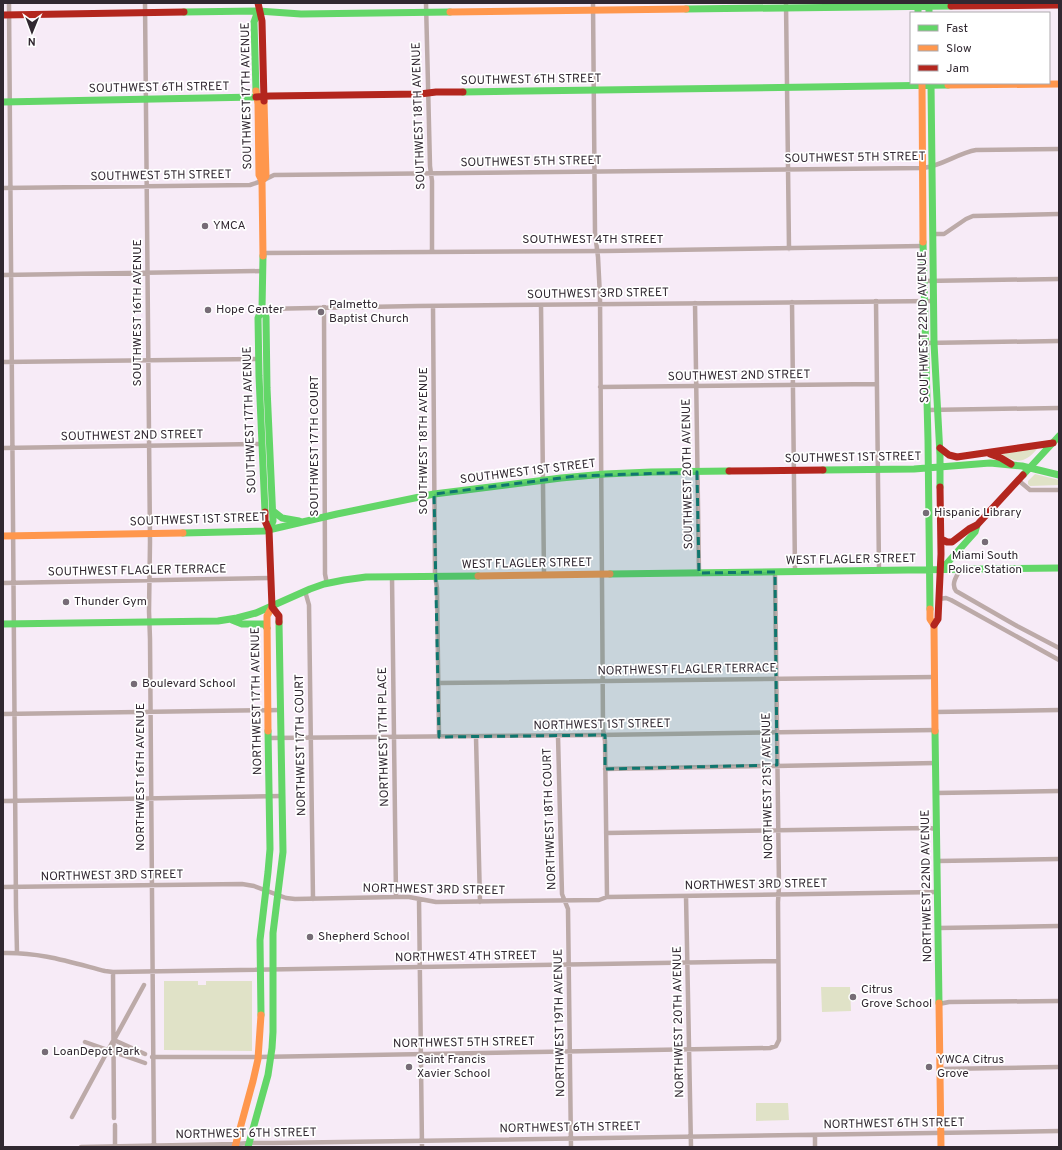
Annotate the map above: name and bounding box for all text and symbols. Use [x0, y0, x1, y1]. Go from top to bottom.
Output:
north arrow [12, 12, 52, 52]
legend [910, 12, 1050, 84]
text: Fast [946, 21, 968, 37]
street label: SOUTHWEST 17TH AVENUE [238, 22, 256, 170]
text: N [28, 34, 36, 48]
text: Slow [946, 41, 972, 57]
street label: SOUTHWEST 18TH AVENUE [408, 42, 430, 190]
text: Jam [946, 61, 969, 77]
street label: SOUTHWEST 6TH STREET [461, 71, 601, 89]
street label: SOUTHWEST 6TH STREET [89, 79, 229, 97]
street label: SOUTHWEST 5TH STREET [784, 149, 926, 167]
street label: SOUTHWEST 5TH STREET [460, 153, 602, 171]
street label: SOUTHWEST 5TH STREET [90, 167, 232, 185]
place label: YMCA [213, 218, 246, 234]
marker: YMCA [200, 221, 210, 231]
street label: SOUTHWEST 4TH STREET [522, 232, 664, 248]
street label: SOUTHWEST 16TH AVENUE [130, 239, 146, 387]
street label: SOUTHWEST 22ND AVENUE [915, 251, 933, 403]
street label: SOUTHWEST 3RD STREET [527, 285, 669, 303]
place label: Palmetto Baptist Church [329, 297, 409, 327]
place label: Hope Center [216, 302, 284, 318]
marker: Hope Center [203, 305, 213, 315]
marker: Palmetto Baptist Church [316, 307, 326, 317]
street label: SOUTHWEST 17TH AVENUE [239, 346, 261, 494]
street label: SOUTHWEST 18TH AVENUE [416, 367, 432, 515]
street label: SOUTHWEST 2ND STREET [668, 367, 810, 385]
street label: SOUTHWEST 17TH COURT [307, 375, 323, 517]
street label: SOUTHWEST 20TH AVENUE [679, 398, 697, 550]
street label: SOUTHWEST 2ND STREET [61, 427, 203, 445]
street label: SOUTHWEST 1ST STREET [785, 449, 921, 467]
street label: SOUTHWEST 1ST STREET [459, 456, 597, 488]
place label: Hispanic Library [934, 505, 1022, 521]
marker: Hispanic Library [921, 508, 931, 518]
street label: SOUTHWEST 1ST STREET [129, 510, 267, 530]
marker: Miami South Police Station [980, 537, 990, 547]
place label: Miami South Police Station [948, 548, 1022, 578]
street label: WEST FLAGLER STREET [786, 551, 916, 569]
street label: WEST FLAGLER STREET [462, 555, 592, 573]
street label: SOUTHWEST FLAGLER TERRACE [48, 561, 226, 581]
place label: Thunder Gym [74, 594, 147, 610]
marker: Thunder Gym [61, 597, 71, 607]
street label: NORTHWEST 17TH AVENUE [248, 627, 266, 775]
street label: NORTHWEST FLAGLER TERRACE [597, 660, 777, 680]
street label: NORTHWEST 17TH PLACE [375, 667, 393, 807]
street label: NORTHWEST 17TH COURT [292, 674, 310, 816]
place label: Boulevard School [142, 676, 236, 692]
marker: Boulevard School [129, 679, 139, 689]
street label: NORTHWEST 16TH AVENUE [133, 703, 149, 851]
street label: NORTHWEST 21ST AVENUE [759, 712, 777, 860]
street label: NORTHWEST 1ST STREET [533, 716, 671, 734]
street label: NORTHWEST 18TH COURT [540, 748, 560, 890]
street label: NORTHWEST 22ND AVENUE [918, 809, 936, 963]
street label: NORTHWEST 3RD STREET [40, 867, 184, 885]
street label: NORTHWEST 3RD STREET [684, 876, 828, 894]
street label: NORTHWEST 3RD STREET [362, 881, 506, 899]
place label: Shepherd School [318, 929, 410, 945]
marker: Shepherd School [305, 932, 315, 942]
street label: NORTHWEST 20TH AVENUE [670, 946, 688, 1098]
street label: NORTHWEST 4TH STREET [395, 948, 537, 966]
street label: NORTHWEST 19TH AVENUE [551, 949, 569, 1097]
place label: Citrus Grove School [861, 982, 932, 1012]
marker: Citrus Grove School [848, 992, 858, 1002]
street label: NORTHWEST 5TH STREET [393, 1034, 535, 1052]
place label: LoanDepot Park [53, 1044, 140, 1060]
marker: LoanDepot Park [40, 1047, 50, 1057]
place label: Saint Francis Xavier School [417, 1052, 490, 1082]
place label: YWCA Citrus Grove [937, 1052, 1004, 1082]
marker: Saint Francis Xavier School [404, 1062, 414, 1072]
marker: YWCA Citrus Grove [924, 1062, 934, 1072]
street label: NORTHWEST 6TH STREET [823, 1115, 965, 1133]
street label: NORTHWEST 6TH STREET [499, 1119, 641, 1137]
street label: NORTHWEST 6TH STREET [175, 1125, 317, 1143]

